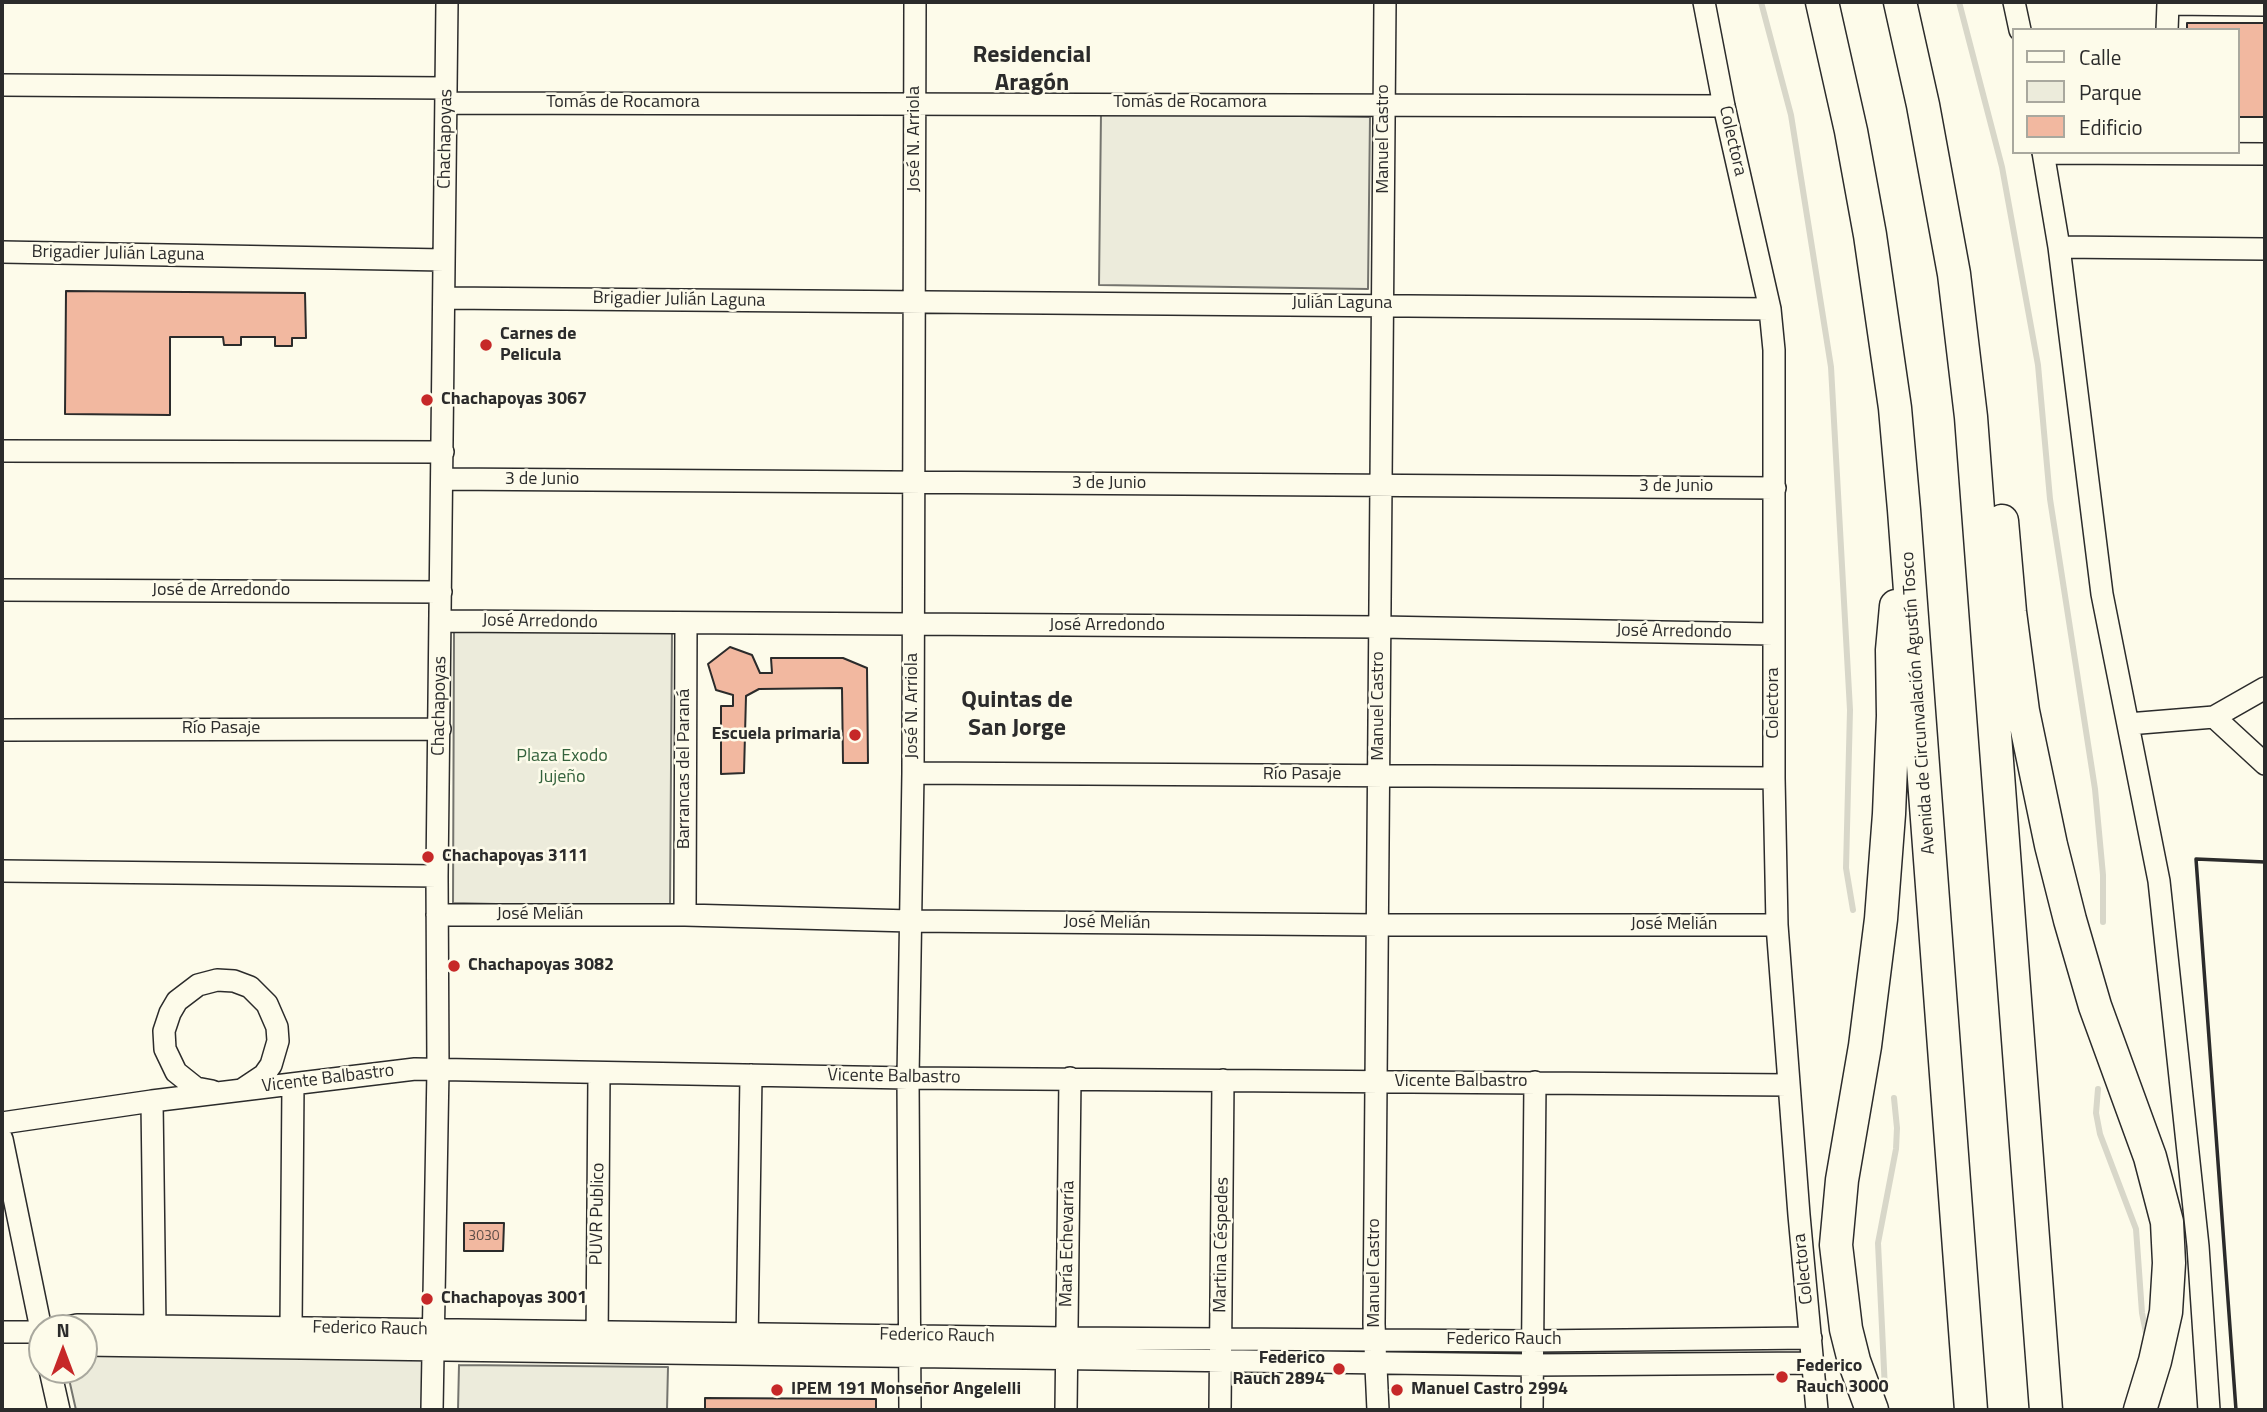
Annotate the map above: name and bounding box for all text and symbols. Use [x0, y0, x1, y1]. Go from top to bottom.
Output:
legend [2011, 28, 2239, 154]
text: Calle [2079, 41, 2121, 73]
district label: Residencial Aragón [973, 42, 1091, 98]
text: Parque [2079, 76, 2142, 108]
street label: Manuel Castro [1373, 84, 1395, 194]
street label: José N. Arriola [904, 86, 926, 192]
street label: Chachapoyas [434, 89, 458, 189]
street label: Tomás de Rocamora [546, 92, 700, 114]
street label: Tomás de Rocamora [1113, 92, 1267, 114]
street label: Colectora [1713, 104, 1751, 178]
text: Edificio [2079, 111, 2143, 143]
street label: Brigadier Julián Laguna [31, 242, 205, 266]
street label: Brigadier Julián Laguna [592, 288, 766, 312]
street label: Julián Laguna [1292, 293, 1392, 315]
place label: Carnes de Pelicula [500, 324, 576, 366]
marker: Carnes de Pelicula [478, 337, 494, 353]
place label: Chachapoyas 3067 [441, 389, 587, 411]
marker: Chachapoyas 3067 [419, 392, 435, 408]
street label: 3 de Junio [505, 469, 579, 491]
street label: 3 de Junio [1072, 473, 1146, 495]
street label: 3 de Junio [1639, 476, 1713, 498]
street label: Avenida de Circunvalación Agustín Tosco [1898, 551, 1940, 855]
street label: José de Arredondo [152, 580, 290, 602]
street label: José Arredondo [482, 610, 598, 634]
street label: José Arredondo [1049, 615, 1165, 637]
street label: José Arredondo [1616, 620, 1732, 644]
street label: Manuel Castro [1368, 651, 1390, 761]
street label: José N. Arriola [902, 653, 924, 759]
street label: Chachapoyas [428, 656, 452, 756]
street label: Colectora [1763, 667, 1785, 739]
district label: Quintas de San Jorge [961, 687, 1073, 743]
street label: Barrancas del Paraná [674, 689, 696, 849]
street label: Río Pasaje [182, 718, 260, 740]
place label: Escuela primaria [711, 724, 841, 746]
marker: Escuela primaria [847, 727, 863, 743]
park label: Plaza Exodo Jujeño [516, 746, 608, 788]
street label: Río Pasaje [1263, 764, 1341, 786]
place label: Chachapoyas 3111 [442, 846, 588, 868]
marker: Chachapoyas 3111 [420, 849, 436, 865]
street label: José Melián [497, 904, 583, 926]
street label: José Melián [1063, 911, 1151, 935]
street label: José Melián [1631, 914, 1717, 936]
place label: Chachapoyas 3082 [468, 955, 614, 977]
marker: Chachapoyas 3082 [446, 958, 462, 974]
street label: Vicente Balbastro [261, 1060, 395, 1098]
street label: Vicente Balbastro [827, 1065, 961, 1089]
street label: Vicente Balbastro [1394, 1071, 1528, 1093]
street label: PUVR Publico [586, 1162, 610, 1266]
street label: Martina Céspedes [1210, 1177, 1234, 1313]
street label: María Echevarría [1056, 1181, 1080, 1307]
street label: Manuel Castro [1364, 1218, 1386, 1328]
house number: 3030 [468, 1229, 500, 1245]
street label: Colectora [1790, 1232, 1818, 1306]
place label: Chachapoyas 3001 [441, 1288, 587, 1310]
marker: Chachapoyas 3001 [419, 1291, 435, 1307]
north arrow [28, 1314, 98, 1384]
text: N [56, 1315, 70, 1344]
street label: Federico Rauch [312, 1317, 428, 1341]
street label: Federico Rauch [879, 1324, 995, 1348]
street label: Federico Rauch [1446, 1329, 1562, 1351]
place label: Federico Rauch 2894 [1233, 1348, 1325, 1390]
place label: Federico Rauch 3000 [1796, 1356, 1888, 1398]
marker: Federico Rauch 2894 [1331, 1361, 1347, 1377]
marker: Federico Rauch 3000 [1774, 1369, 1790, 1385]
place label: IPEM 191 Monseñor Angelelli [791, 1379, 1021, 1401]
place label: Manuel Castro 2994 [1411, 1379, 1568, 1401]
marker: IPEM 191 Monseñor Angelelli [769, 1382, 785, 1398]
marker: Manuel Castro 2994 [1389, 1382, 1405, 1398]

